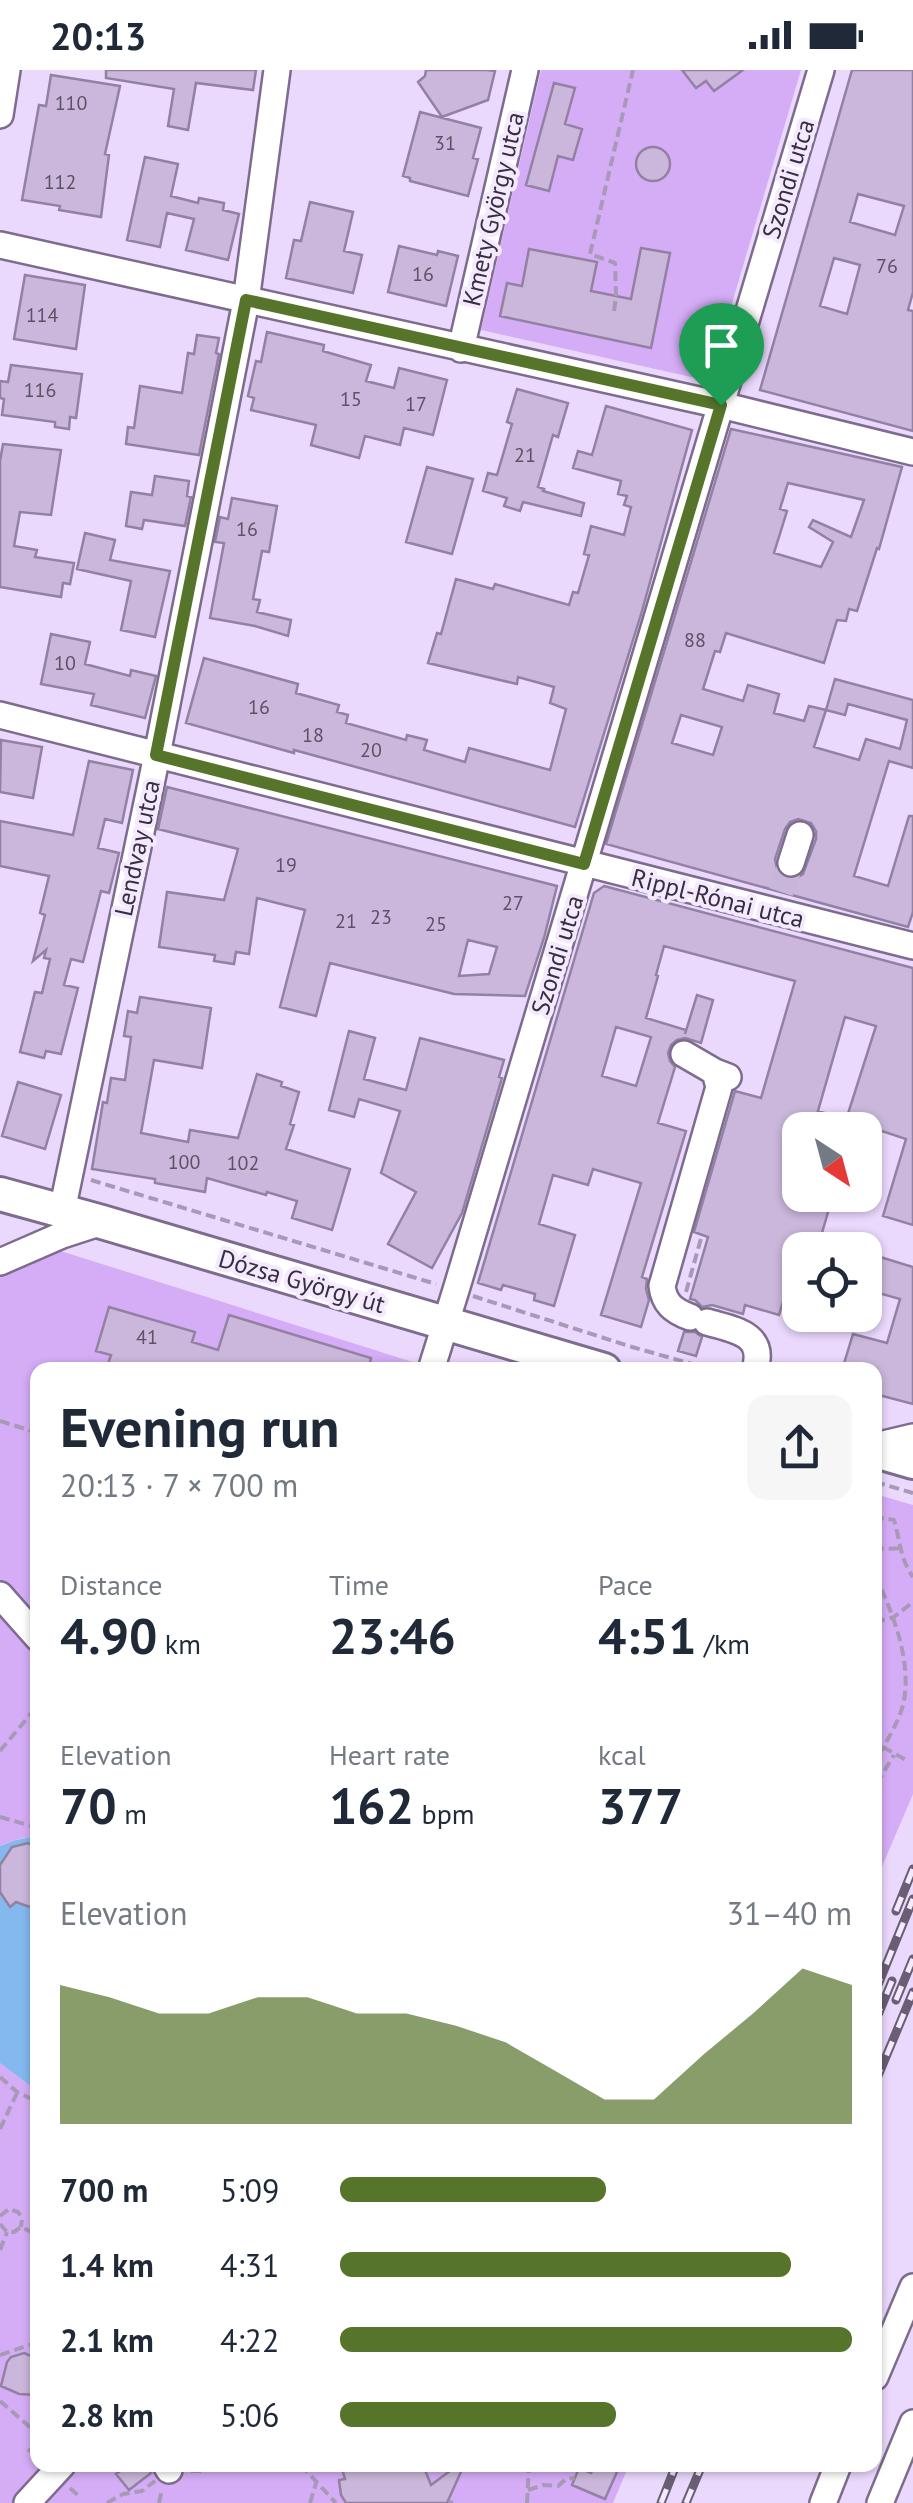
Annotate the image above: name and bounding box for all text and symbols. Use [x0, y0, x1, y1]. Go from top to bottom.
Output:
text: 20:13 [50, 11, 146, 60]
house number: 110 [55, 90, 87, 116]
street label: Kmety György utca [455, 109, 531, 309]
street label: Szondi utca [755, 115, 821, 243]
house number: 31 [434, 130, 456, 156]
house number: 112 [44, 169, 76, 195]
house number: 76 [876, 253, 898, 279]
house number: 16 [412, 261, 434, 287]
house number: 114 [26, 302, 58, 328]
pin [679, 303, 764, 406]
icon: arrive [694, 318, 749, 373]
house number: 116 [24, 377, 56, 403]
house number: 15 [340, 386, 362, 412]
house number: 17 [405, 391, 427, 417]
house number: 21 [514, 442, 536, 468]
house number: 16 [236, 516, 258, 542]
house number: 88 [684, 627, 706, 653]
house number: 10 [54, 650, 76, 676]
house number: 16 [248, 694, 270, 720]
house number: 18 [302, 722, 324, 748]
house number: 20 [360, 737, 382, 763]
street label: Lendvay utca [107, 777, 167, 919]
house number: 19 [275, 852, 297, 878]
street label: Rippl-Rónai utca [628, 861, 808, 935]
house number: 27 [502, 890, 524, 916]
street label: Szondi utca [524, 891, 590, 1019]
house number: 23 [370, 904, 392, 930]
house number: 21 [335, 908, 357, 934]
house number: 25 [425, 911, 447, 937]
north arrow [782, 1112, 882, 1212]
map controls [782, 1112, 882, 1332]
house number: 100 [168, 1149, 200, 1175]
house number: 102 [227, 1150, 259, 1176]
button: locate [782, 1232, 882, 1332]
street label: Dózsa György út [215, 1242, 389, 1320]
house number: 41 [136, 1324, 158, 1350]
text: Evening run [60, 1391, 340, 1462]
button: share [747, 1395, 852, 1500]
text: 20:13 · 7 × 700 m [60, 1464, 298, 1506]
text: Distance [60, 1566, 163, 1603]
text: Time [329, 1566, 389, 1603]
text: Pace [598, 1566, 653, 1603]
text: 4.90 [60, 1603, 157, 1668]
text: 23:46 [329, 1603, 456, 1668]
text: 4:51 [598, 1603, 697, 1668]
text: km [157, 1625, 201, 1662]
text: /km [697, 1625, 750, 1662]
text: Elevation [60, 1736, 172, 1773]
text: Heart rate [329, 1736, 450, 1773]
text: kcal [598, 1736, 646, 1773]
text: 70 [60, 1773, 117, 1838]
text: 162 [329, 1773, 414, 1838]
text: 377 [598, 1773, 683, 1838]
text: m [117, 1795, 147, 1832]
text: bpm [414, 1795, 475, 1832]
text: Elevation [60, 1892, 187, 1934]
text: 31–40 m [727, 1892, 852, 1934]
text: 700 m [60, 2169, 148, 2211]
text: 5:09 [220, 2169, 279, 2211]
text: 1.4 km [60, 2244, 154, 2286]
text: 4:31 [220, 2244, 279, 2286]
text: 2.1 km [60, 2319, 154, 2361]
text: 4:22 [220, 2319, 279, 2361]
text: 2.8 km [60, 2394, 154, 2436]
text: 5:06 [220, 2394, 279, 2436]

